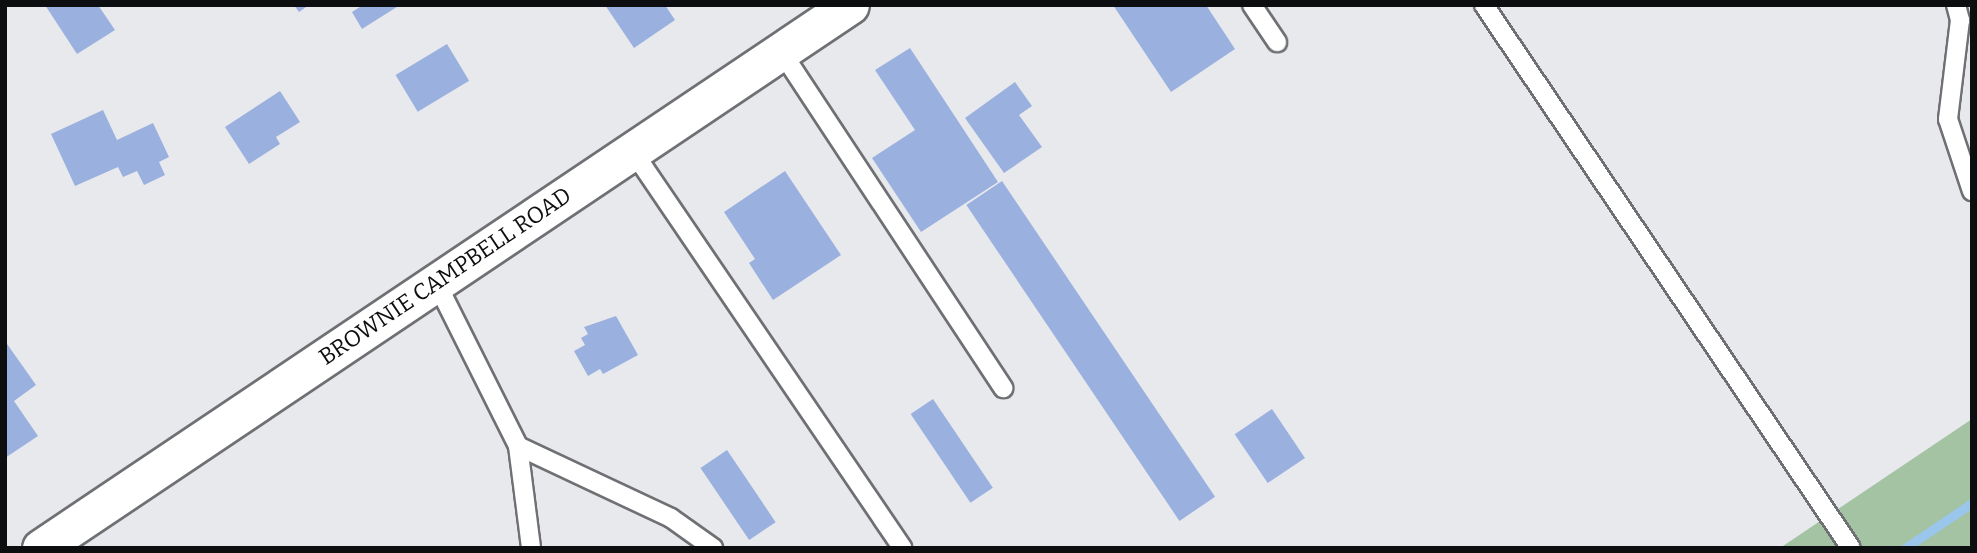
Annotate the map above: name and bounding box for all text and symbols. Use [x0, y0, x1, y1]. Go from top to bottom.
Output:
street label: BROWNIE CAMPBELL ROAD [314, 181, 576, 371]

